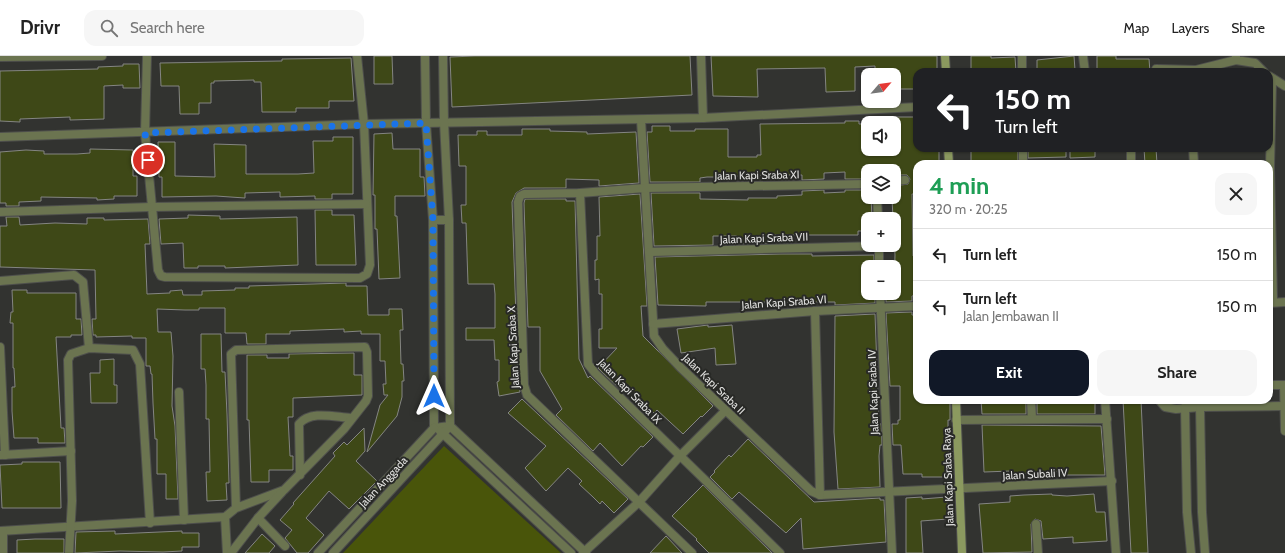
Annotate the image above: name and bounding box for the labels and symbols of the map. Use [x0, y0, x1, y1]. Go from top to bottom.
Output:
north arrow [861, 68, 901, 108]
pin [131, 143, 165, 177]
street label: Jalan Kapi Sraba XI [713, 167, 800, 183]
street label: Jalan Kapi Sraba VII [719, 229, 808, 247]
street label: Jalan Kapi Sraba VI [740, 292, 827, 312]
street label: Jalan Kapi Sraba X [504, 305, 522, 389]
street label: Jalan Kapi Sraba IV [865, 349, 882, 436]
street label: Jalan Kapi Sraba II [679, 350, 748, 417]
street label: Jalan Kapi Sraba IX [595, 355, 665, 427]
position arrow [413, 375, 455, 417]
street label: Jalan Kapi Sraba Raya [939, 427, 957, 527]
street label: Jalan Anggada [355, 453, 411, 511]
street label: Jalan Subali IV [1001, 465, 1068, 483]

